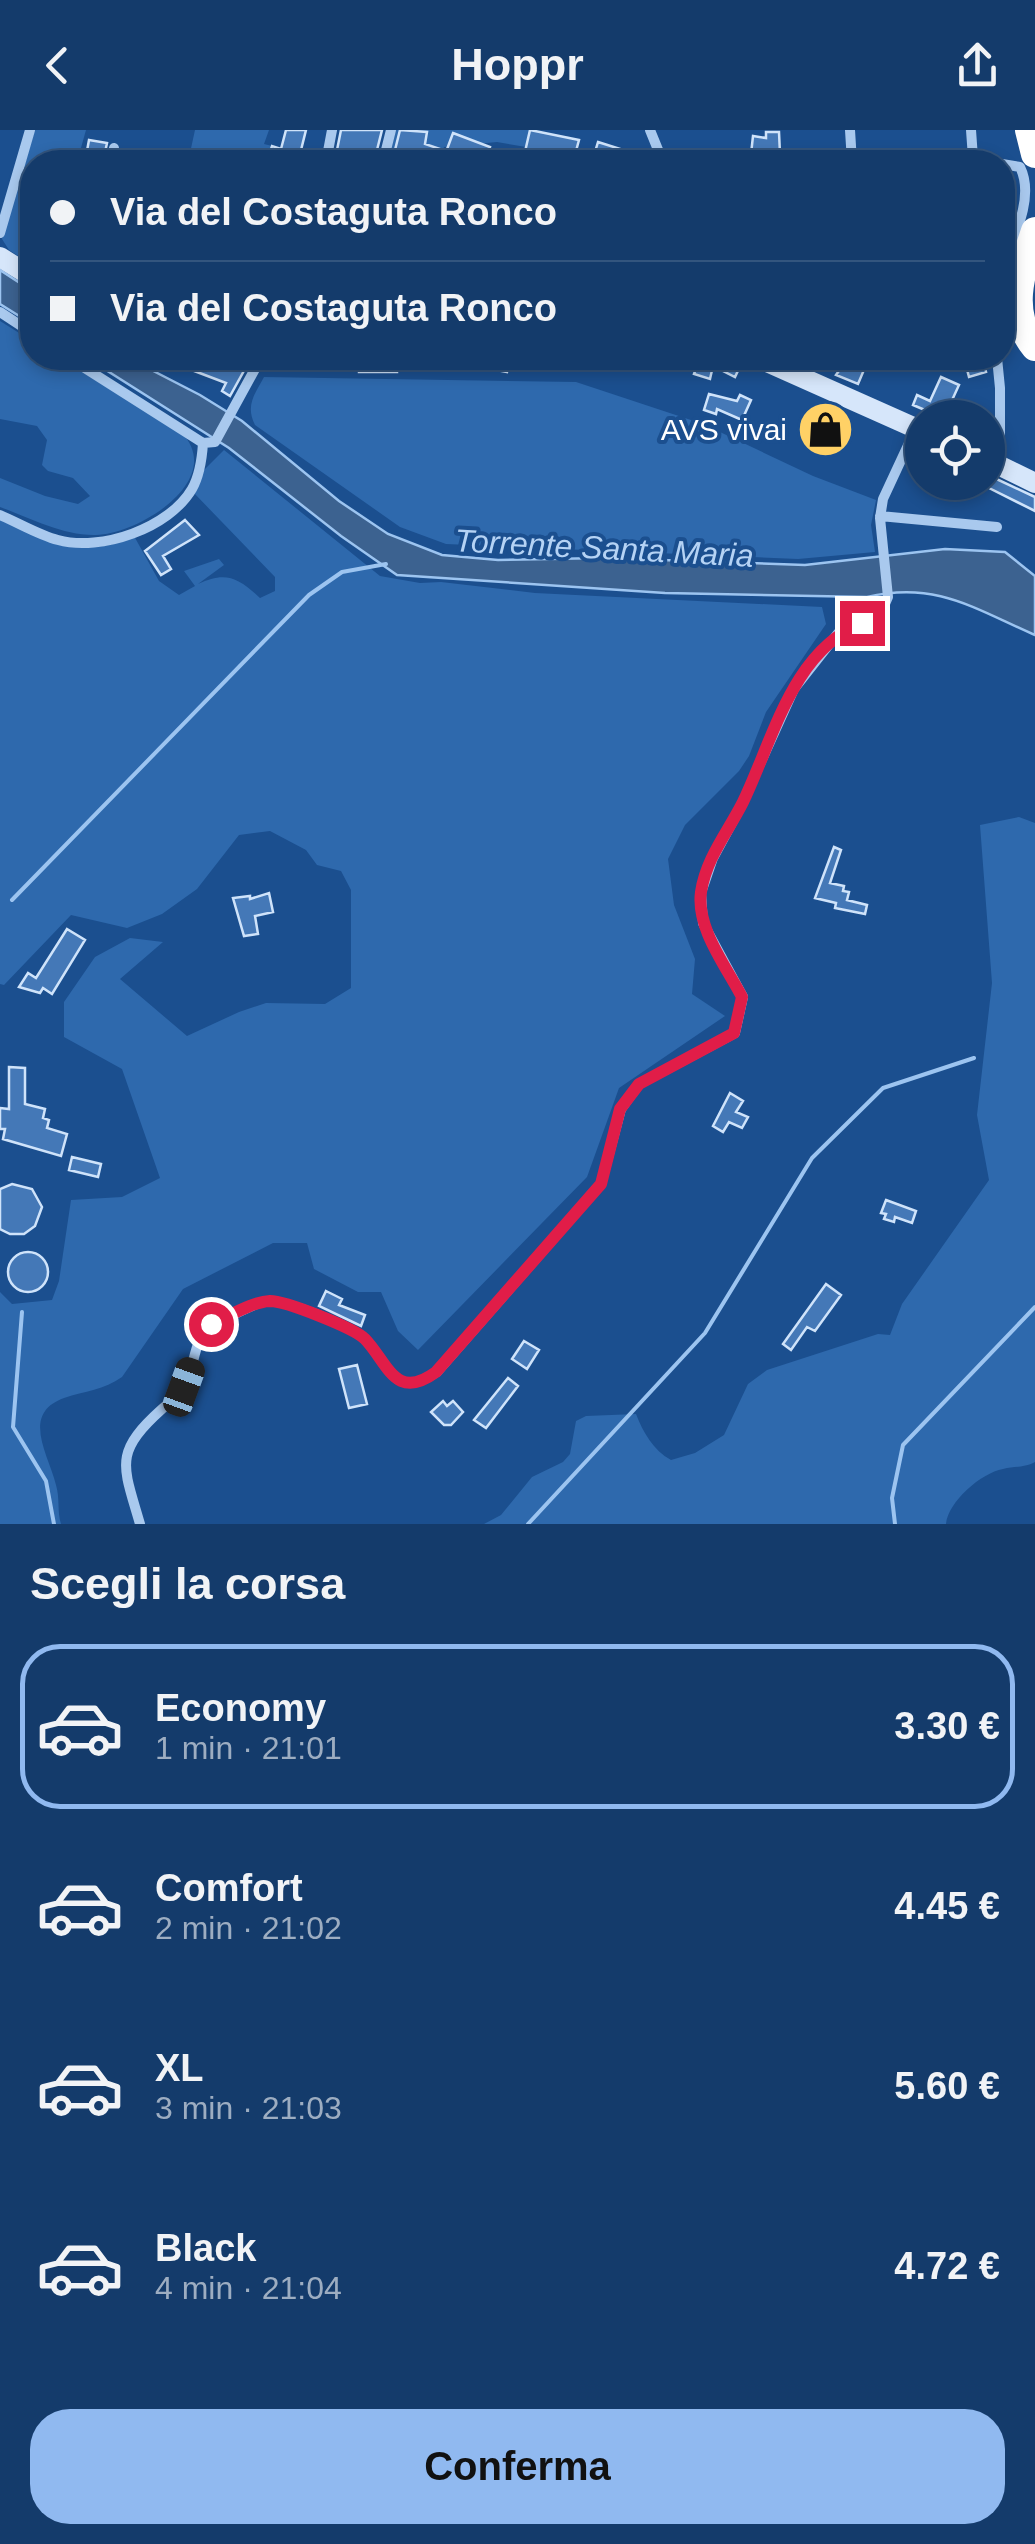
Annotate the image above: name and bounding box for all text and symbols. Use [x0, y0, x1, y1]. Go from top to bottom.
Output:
icon: back [30, 38, 85, 93]
icon: share [950, 38, 1005, 93]
text: Hoppr [451, 39, 584, 90]
text: Via del Costaguta Ronco [110, 191, 557, 233]
text: Via del Costaguta Ronco [110, 287, 557, 329]
shop icon: AVS vivai [796, 399, 856, 459]
map controls [905, 400, 1005, 500]
button: locate [905, 400, 1005, 500]
place label: AVS vivai [661, 413, 787, 446]
water label: Torrente Santa Maria [454, 522, 754, 574]
route end [840, 601, 885, 646]
route start [189, 1302, 234, 1347]
car [160, 1354, 208, 1420]
text: Scegli la corsa [30, 1558, 345, 1609]
icon: car [35, 1682, 125, 1772]
text: Economy [155, 1687, 326, 1729]
text: 3.30 € [894, 1705, 1000, 1747]
text: 1 min · 21:01 [155, 1730, 342, 1766]
icon: car [35, 1862, 125, 1952]
text: Comfort [155, 1867, 303, 1909]
text: 4.45 € [894, 1885, 1000, 1927]
text: 2 min · 21:02 [155, 1910, 342, 1946]
icon: car [35, 2042, 125, 2132]
text: XL [155, 2047, 204, 2089]
text: 5.60 € [894, 2065, 1000, 2107]
text: 3 min · 21:03 [155, 2090, 342, 2126]
icon: car [35, 2222, 125, 2312]
text: Black [155, 2227, 256, 2269]
text: 4.72 € [894, 2245, 1000, 2287]
text: 4 min · 21:04 [155, 2270, 342, 2306]
button: Conferma [30, 2409, 1005, 2524]

